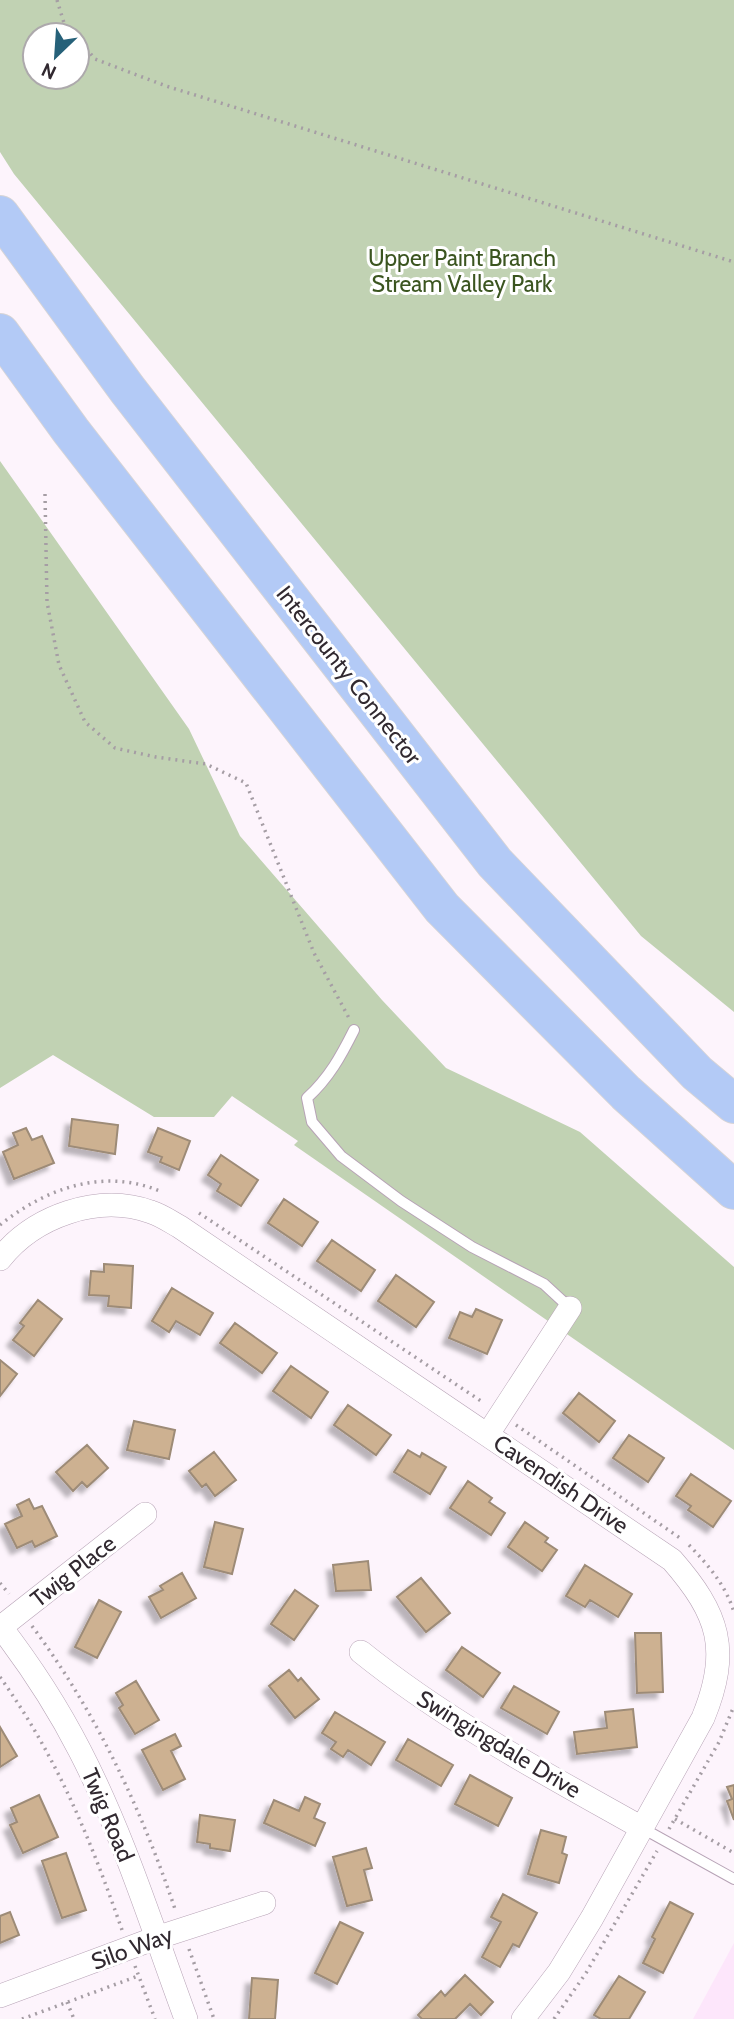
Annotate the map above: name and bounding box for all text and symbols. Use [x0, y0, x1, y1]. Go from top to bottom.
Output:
north arrow [21, 21, 91, 91]
text: N [38, 58, 60, 84]
park label: Upper Paint Branch Stream Valley Park [368, 244, 556, 298]
street label: Intercounty Connector [271, 580, 428, 770]
street label: Cavendish Drive [488, 1429, 634, 1540]
street label: Twig Place [25, 1529, 121, 1613]
street label: Swingingdale Drive [412, 1684, 586, 1804]
street label: Twig Road [76, 1764, 140, 1866]
street label: Silo Way [88, 1920, 177, 1976]

